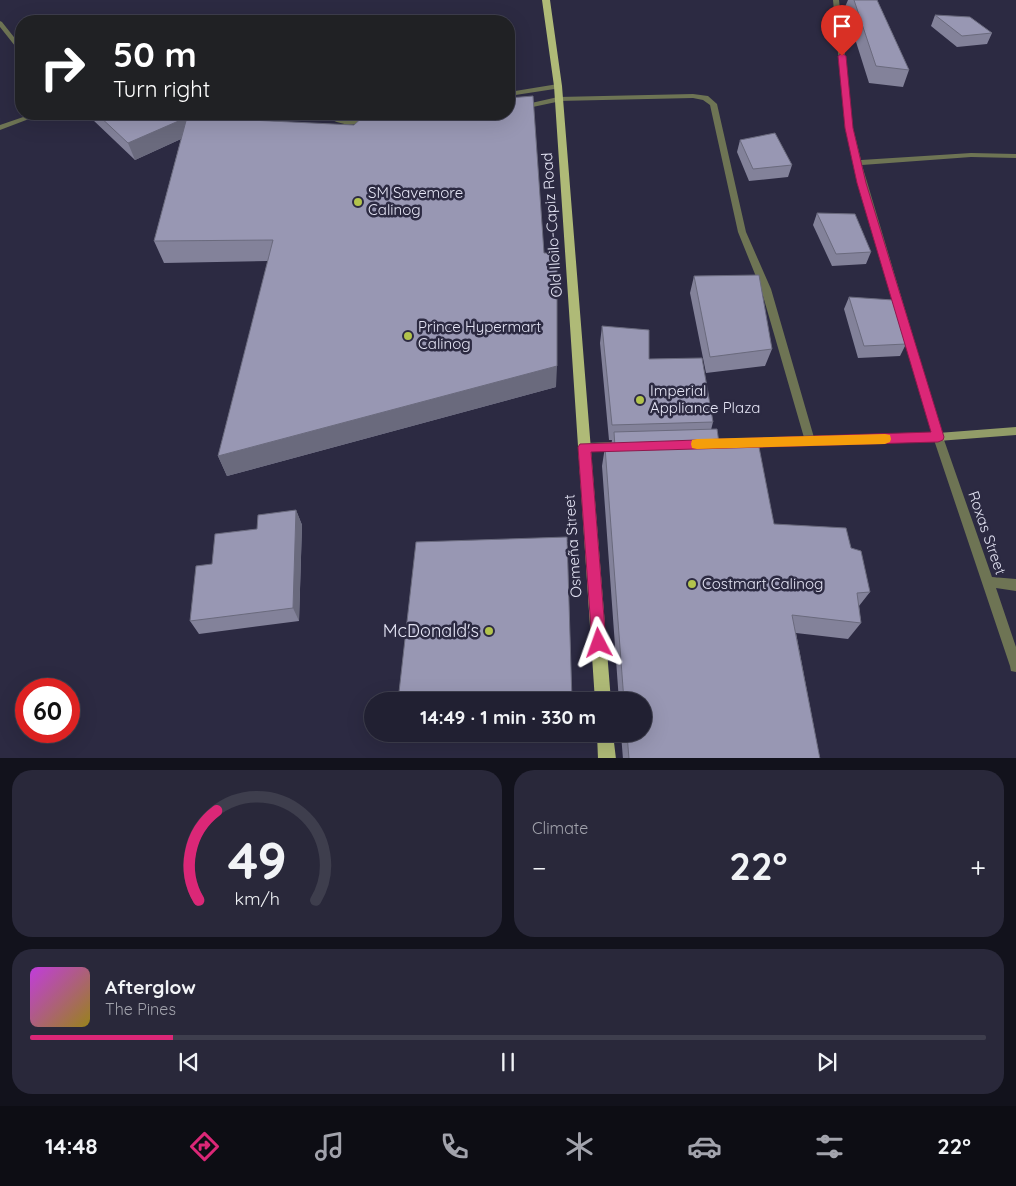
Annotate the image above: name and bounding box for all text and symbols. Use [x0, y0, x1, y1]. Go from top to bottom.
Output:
pin [821, 5, 863, 56]
icon: arrive [828, 12, 856, 40]
text: 50 m [113, 32, 197, 76]
icon: right [30, 35, 95, 100]
text: Turn right [113, 75, 210, 103]
street label: Old Iloilo-Capiz Road [537, 152, 566, 298]
place label: SM Savemore Calinog [368, 183, 463, 219]
marker: SM Savemore Calinog [352, 196, 364, 208]
place label: Prince Hypermart Calinog [418, 317, 541, 353]
marker: Prince Hypermart Calinog [402, 330, 414, 342]
place label: Imperial Appliance Plaza [650, 381, 760, 417]
marker: Imperial Appliance Plaza [634, 394, 646, 406]
street label: Roxas Street [964, 488, 1011, 577]
street label: Osmeña Street [559, 494, 586, 598]
place label: Costmart Calinog [702, 574, 823, 593]
marker: Costmart Calinog [686, 578, 698, 590]
position arrow [572, 616, 624, 668]
place label: McDonald's [383, 619, 479, 642]
marker: McDonald's [483, 625, 495, 637]
speed limit sign: 60 [15, 678, 80, 743]
text: 14:49 · 1 min · 330 m [420, 705, 596, 729]
text: Climate [532, 818, 588, 838]
text: 49 [227, 827, 287, 892]
text: 22° [729, 842, 787, 890]
text: − [532, 850, 547, 885]
text: + [970, 850, 986, 885]
text: km/h [234, 887, 280, 909]
text: Afterglow [105, 975, 196, 999]
text: The Pines [105, 999, 176, 1019]
icon: previous [175, 1048, 203, 1076]
icon: pause [494, 1048, 522, 1076]
icon: next [813, 1048, 841, 1076]
icon: directions [187, 1129, 222, 1164]
icon: music [312, 1129, 347, 1164]
icon: phone [437, 1129, 472, 1164]
icon: climate [562, 1129, 597, 1164]
icon: car [687, 1129, 722, 1164]
icon: filters [812, 1129, 847, 1164]
text: 14:48 [45, 1132, 97, 1160]
text: 22° [937, 1132, 971, 1160]

